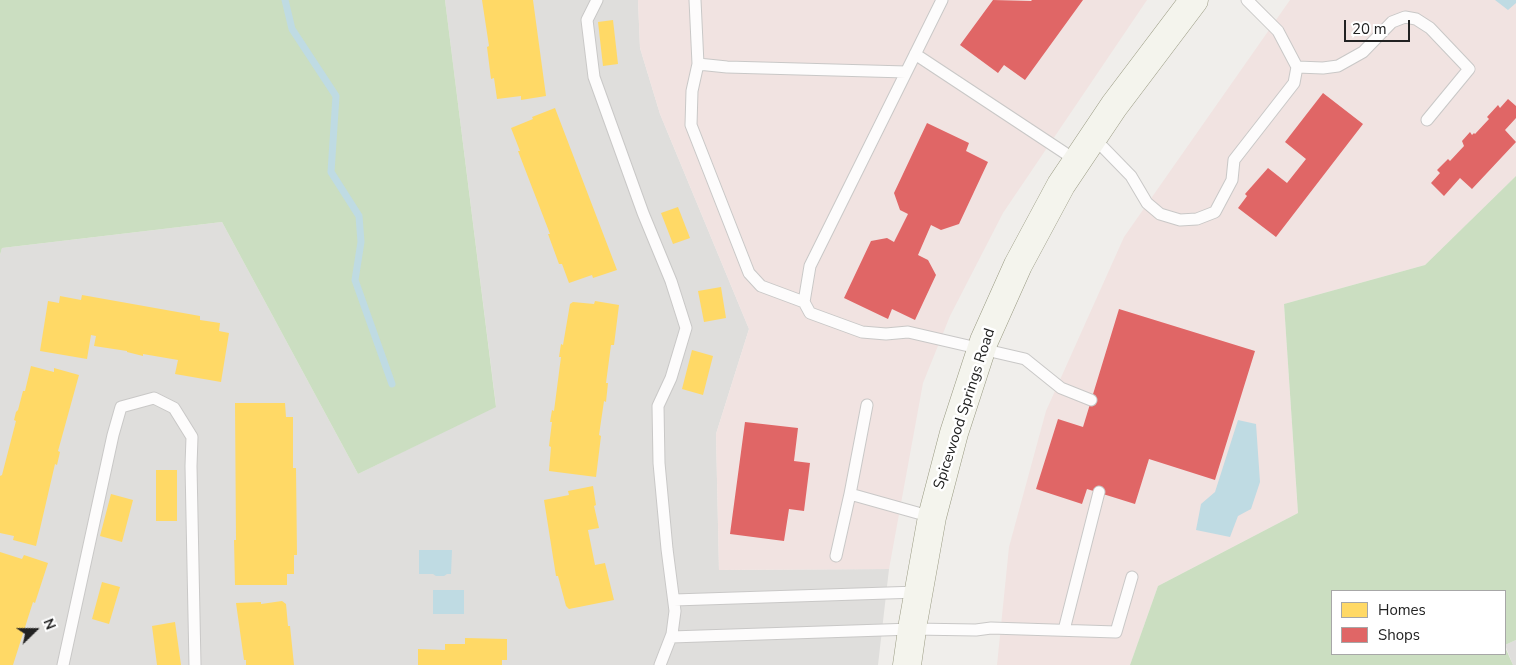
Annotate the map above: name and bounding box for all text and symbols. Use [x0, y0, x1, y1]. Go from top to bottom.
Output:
scale bar [1346, 10, 1412, 42]
text: 20 m [1352, 19, 1387, 39]
street label: Spicewood Springs Road [930, 326, 1000, 492]
legend [1331, 590, 1506, 655]
text: Homes [1378, 600, 1426, 620]
north arrow [10, 605, 60, 655]
text: N [39, 616, 60, 633]
text: Shops [1378, 625, 1420, 645]

